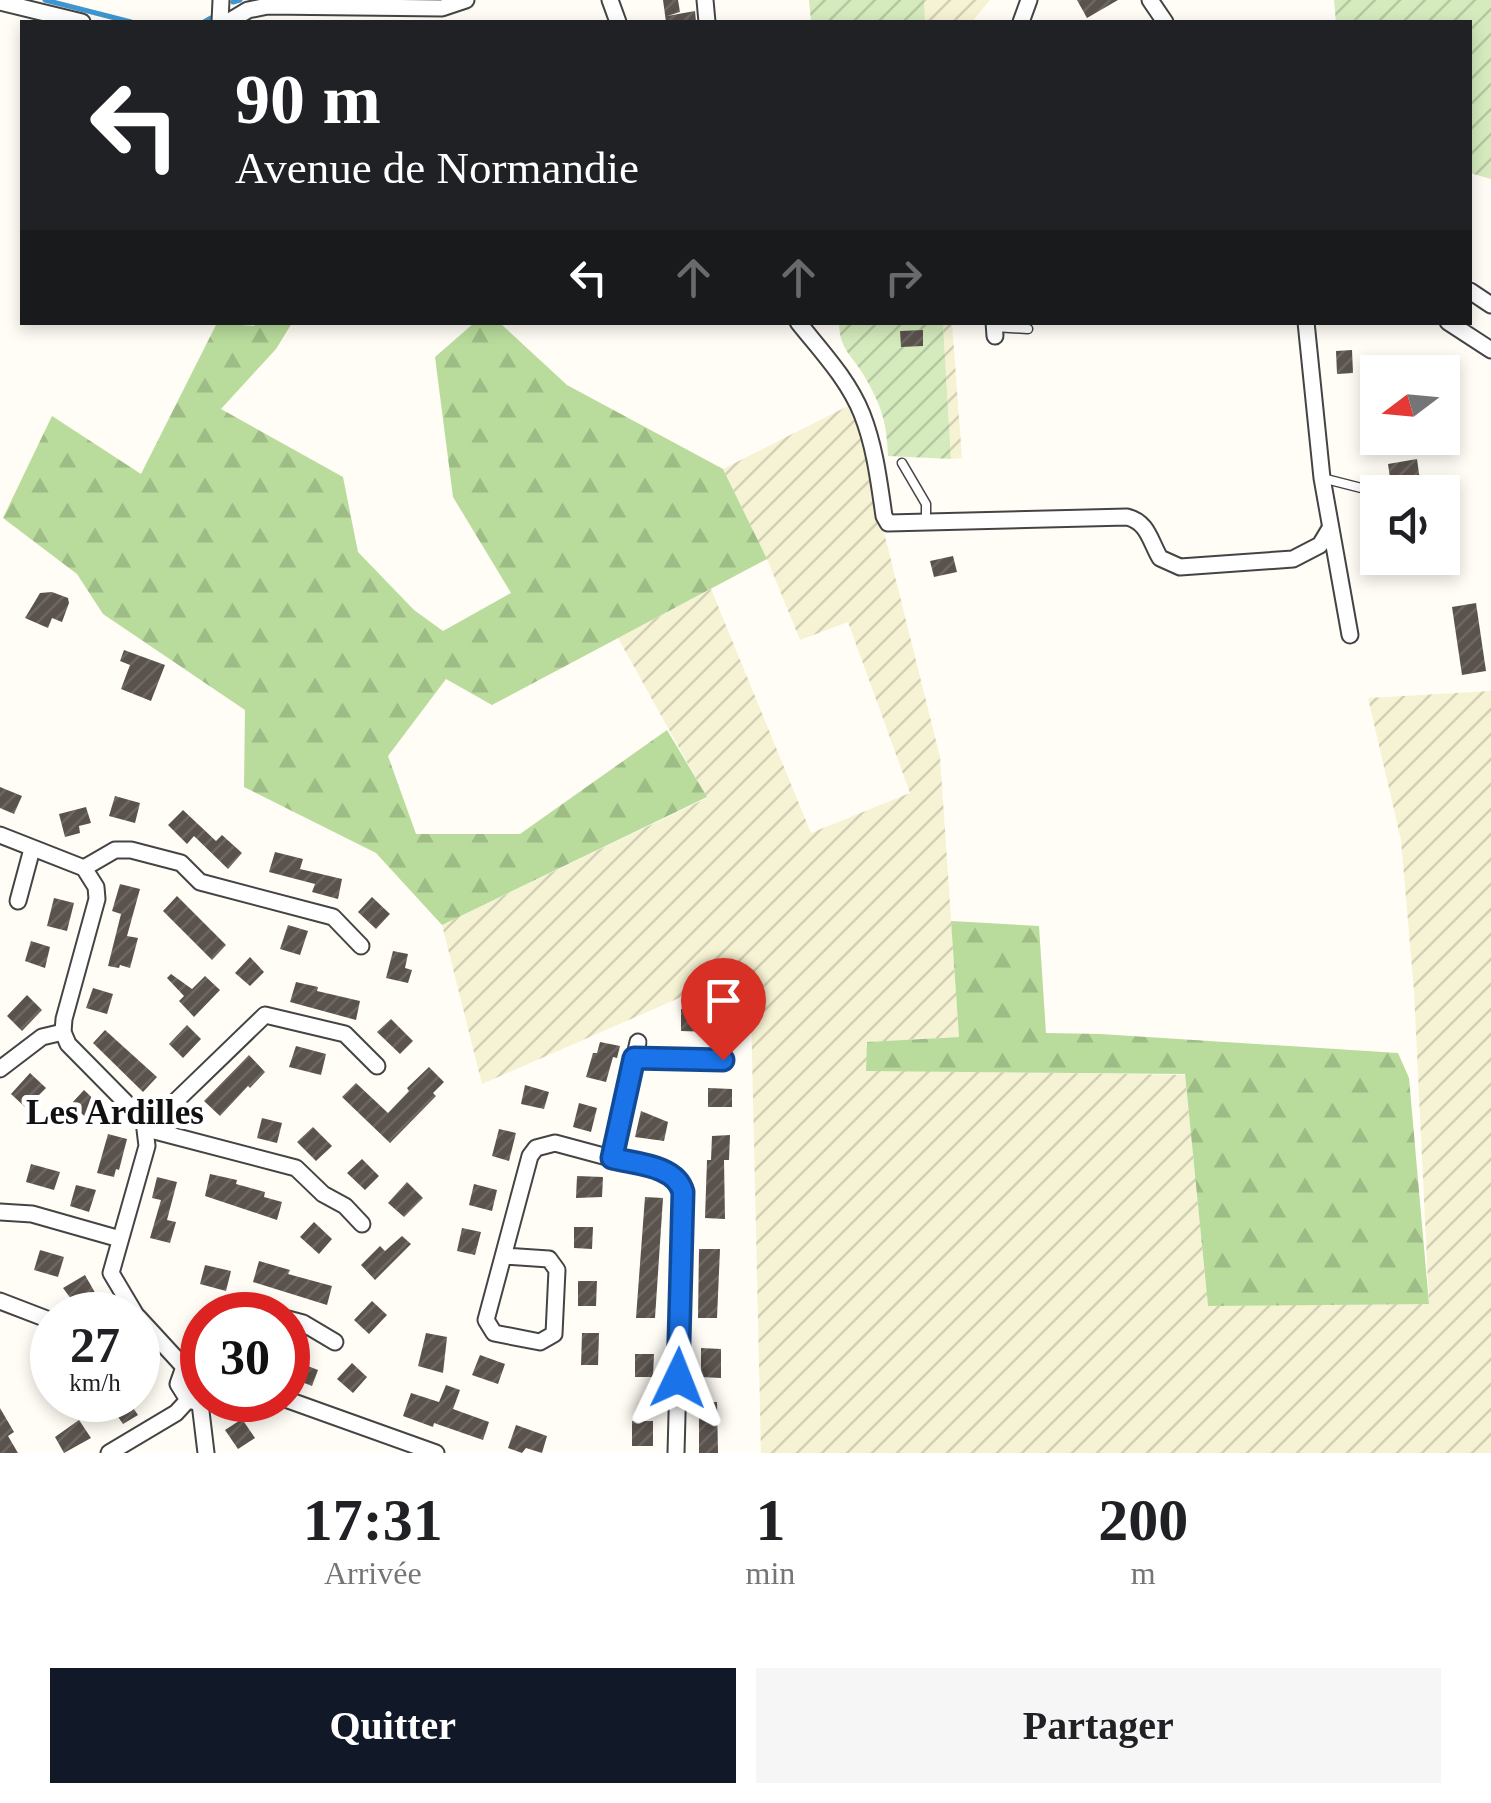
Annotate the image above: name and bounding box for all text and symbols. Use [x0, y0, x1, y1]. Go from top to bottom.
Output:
icon: left [70, 60, 200, 190]
text: 90 m [235, 61, 381, 138]
text: Avenue de Normandie [235, 143, 639, 193]
icon: left [561, 250, 616, 305]
icon: ahead [666, 250, 721, 305]
icon: ahead [771, 250, 826, 305]
icon: right [876, 250, 931, 305]
north arrow [1360, 355, 1460, 455]
map controls [1360, 355, 1460, 575]
button: sound [1360, 475, 1460, 575]
pin [681, 958, 766, 1061]
icon: arrive [696, 973, 751, 1028]
district label: Les Ardilles [26, 1093, 204, 1132]
speed limit sign: 30 [180, 1292, 310, 1422]
text: 27 [70, 1317, 120, 1373]
position arrow [626, 1326, 730, 1430]
text: km/h [69, 1369, 121, 1396]
text: 17:31 [303, 1487, 443, 1553]
text: 1 [755, 1487, 785, 1553]
text: 200 [1098, 1487, 1188, 1553]
text: Arrivée [324, 1555, 422, 1591]
text: min [746, 1555, 795, 1591]
text: m [1131, 1555, 1156, 1591]
button: Quitter [50, 1668, 736, 1783]
button: Partager [756, 1668, 1441, 1783]

